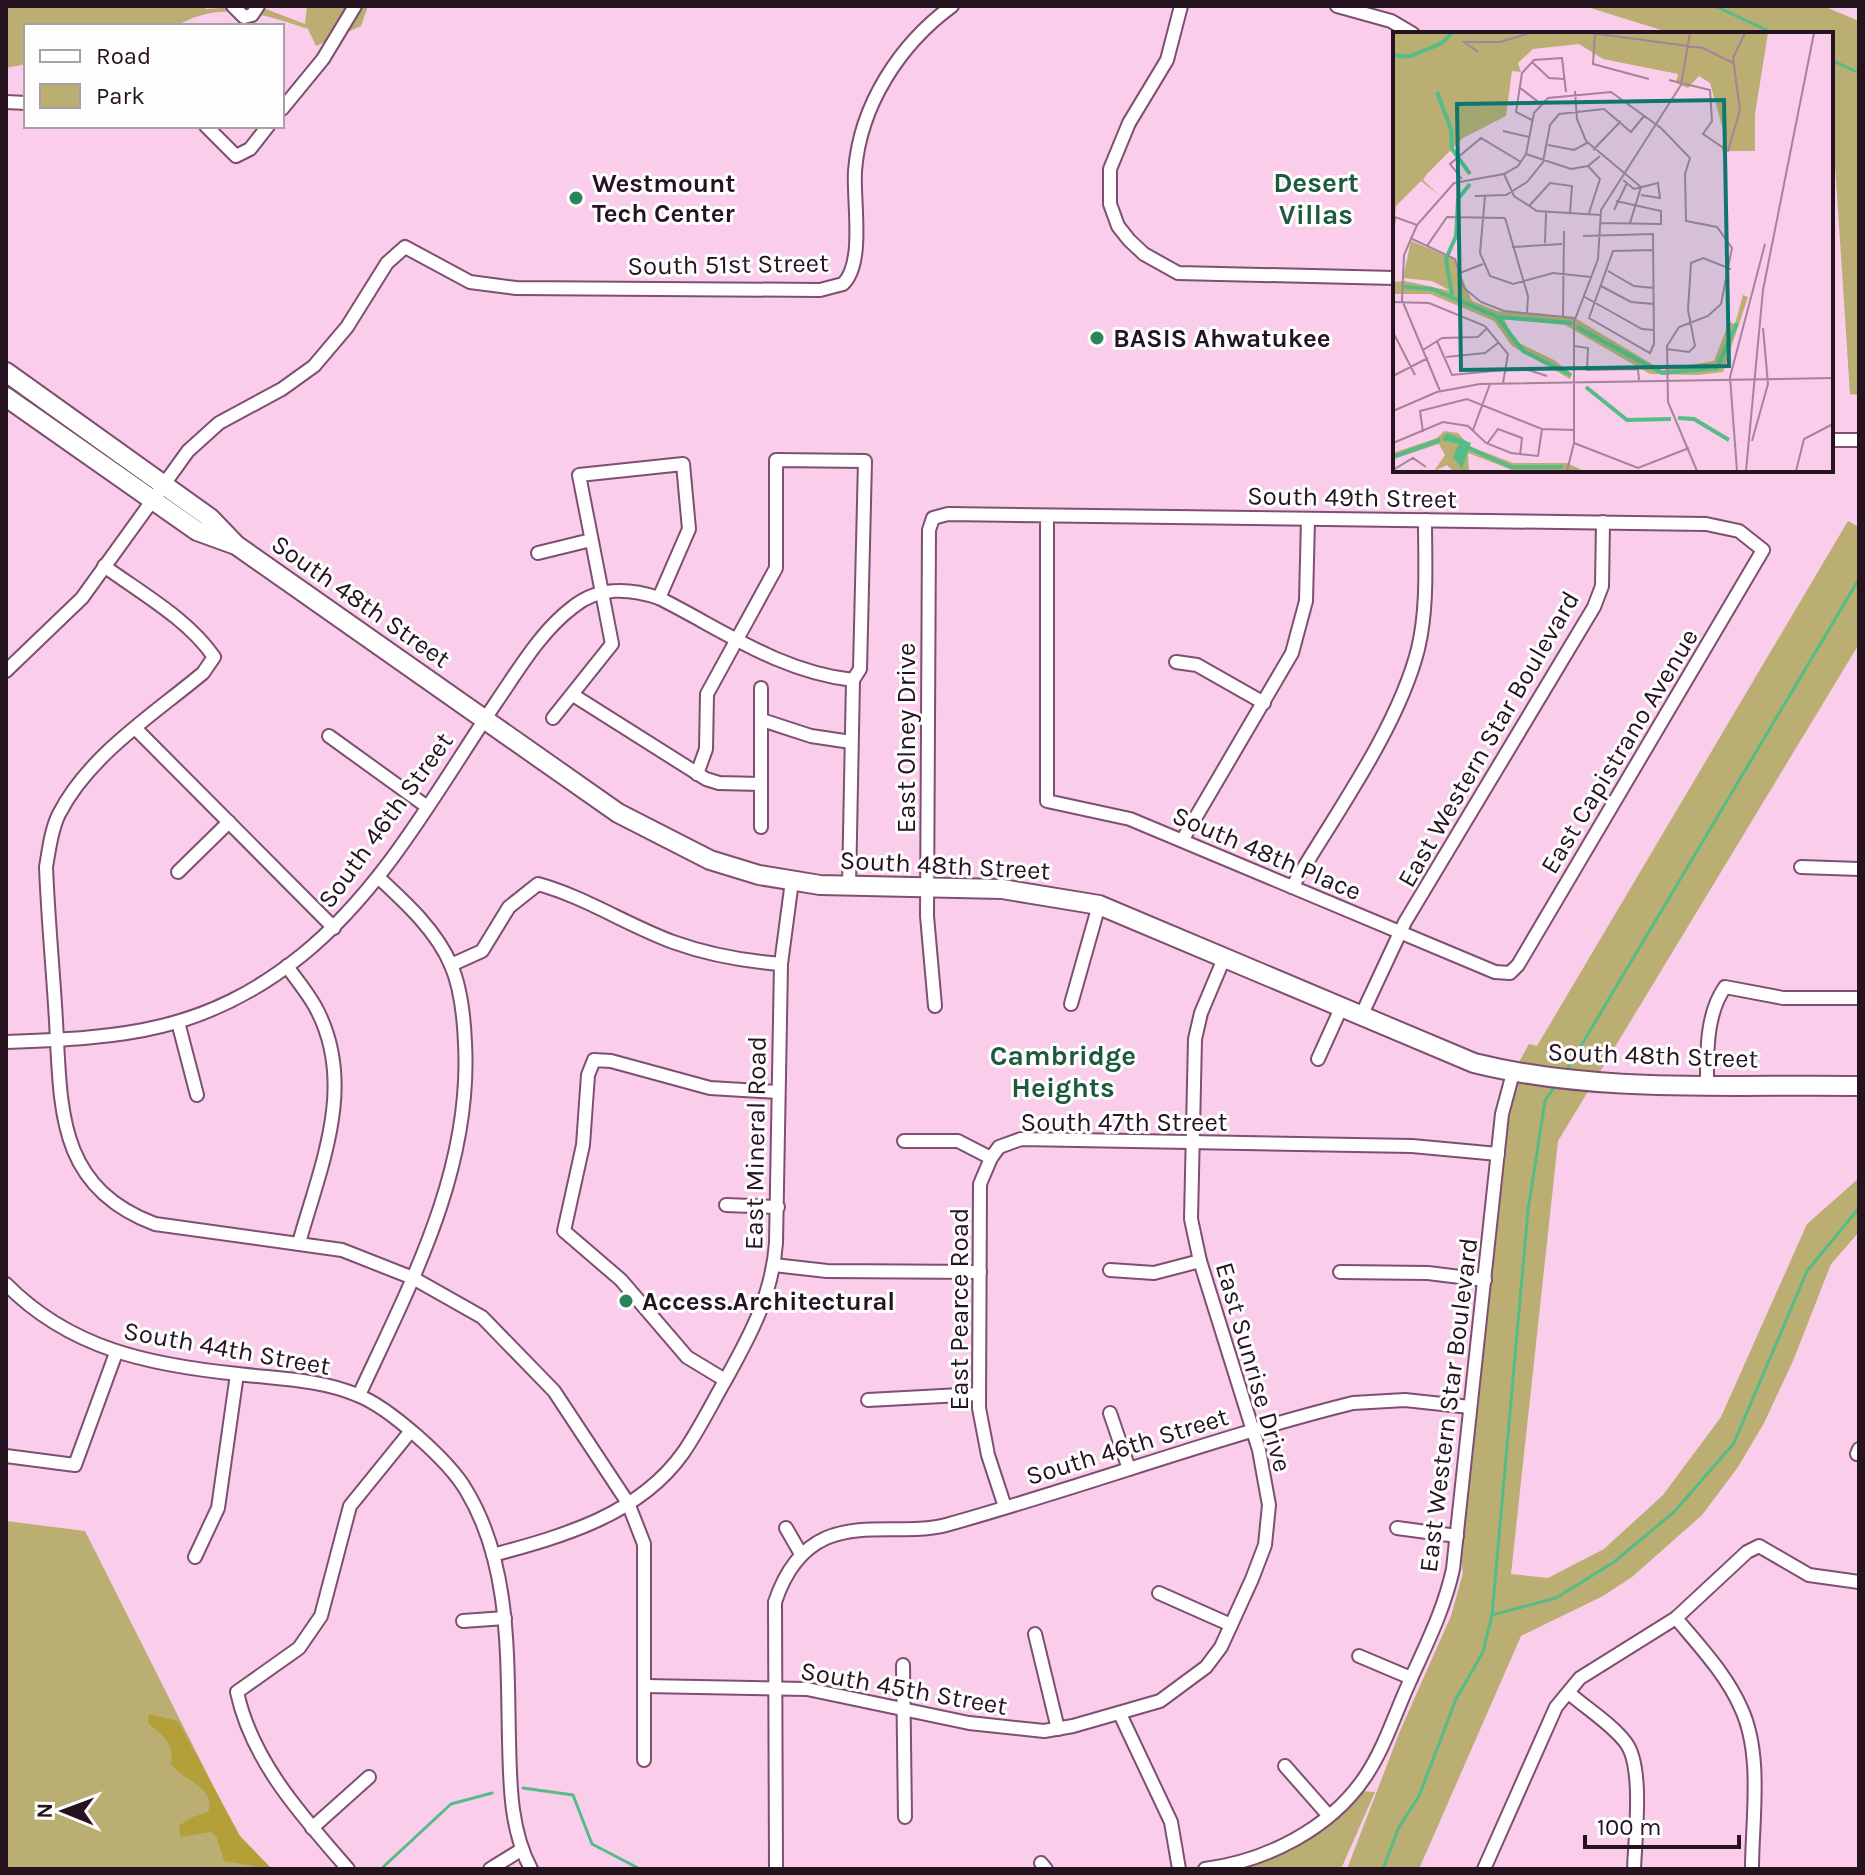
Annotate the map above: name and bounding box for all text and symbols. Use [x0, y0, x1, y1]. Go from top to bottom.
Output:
legend [24, 24, 284, 128]
inset map [1393, 32, 1833, 472]
text: Road [96, 42, 151, 70]
text: Park [96, 82, 145, 110]
district label: Desert Villas [1273, 166, 1359, 231]
place label: Westmount Tech Center [592, 168, 735, 229]
marker: Westmount Tech Center [567, 189, 585, 207]
street label: South 51st Street [627, 247, 829, 282]
place label: BASIS Ahwatukee [1113, 323, 1331, 354]
marker: BASIS Ahwatukee [1088, 329, 1106, 347]
street label: South 49th Street [1247, 480, 1457, 515]
street label: South 48th Street [265, 528, 456, 675]
street label: East Western Star Boulevard [1391, 586, 1586, 893]
street label: East Capistrano Avenue [1534, 623, 1705, 879]
street label: East Olney Drive [891, 643, 922, 833]
street label: South 46th Street [311, 726, 460, 914]
street label: South 48th Place [1168, 800, 1366, 907]
street label: South 48th Street [839, 845, 1051, 887]
street label: East Mineral Road [738, 1036, 773, 1250]
street label: South 48th Street [1547, 1036, 1759, 1075]
district label: Cambridge Heights [990, 1039, 1136, 1104]
street label: South 47th Street [1020, 1107, 1228, 1138]
street label: East Pearce Road [944, 1208, 975, 1410]
street label: East Western Star Boulevard [1413, 1236, 1484, 1574]
street label: East Sunrise Drive [1209, 1259, 1298, 1476]
place label: Access.Architectural [642, 1286, 895, 1317]
marker: Access.Architectural [617, 1292, 635, 1310]
street label: South 44th Street [121, 1315, 333, 1382]
street label: South 46th Street [1022, 1401, 1232, 1492]
street label: South 45th Street [798, 1655, 1010, 1722]
north arrow [24, 1771, 104, 1851]
scale bar [1585, 1799, 1739, 1849]
text: N [32, 1803, 58, 1819]
text: 100 m [1597, 1813, 1662, 1841]

